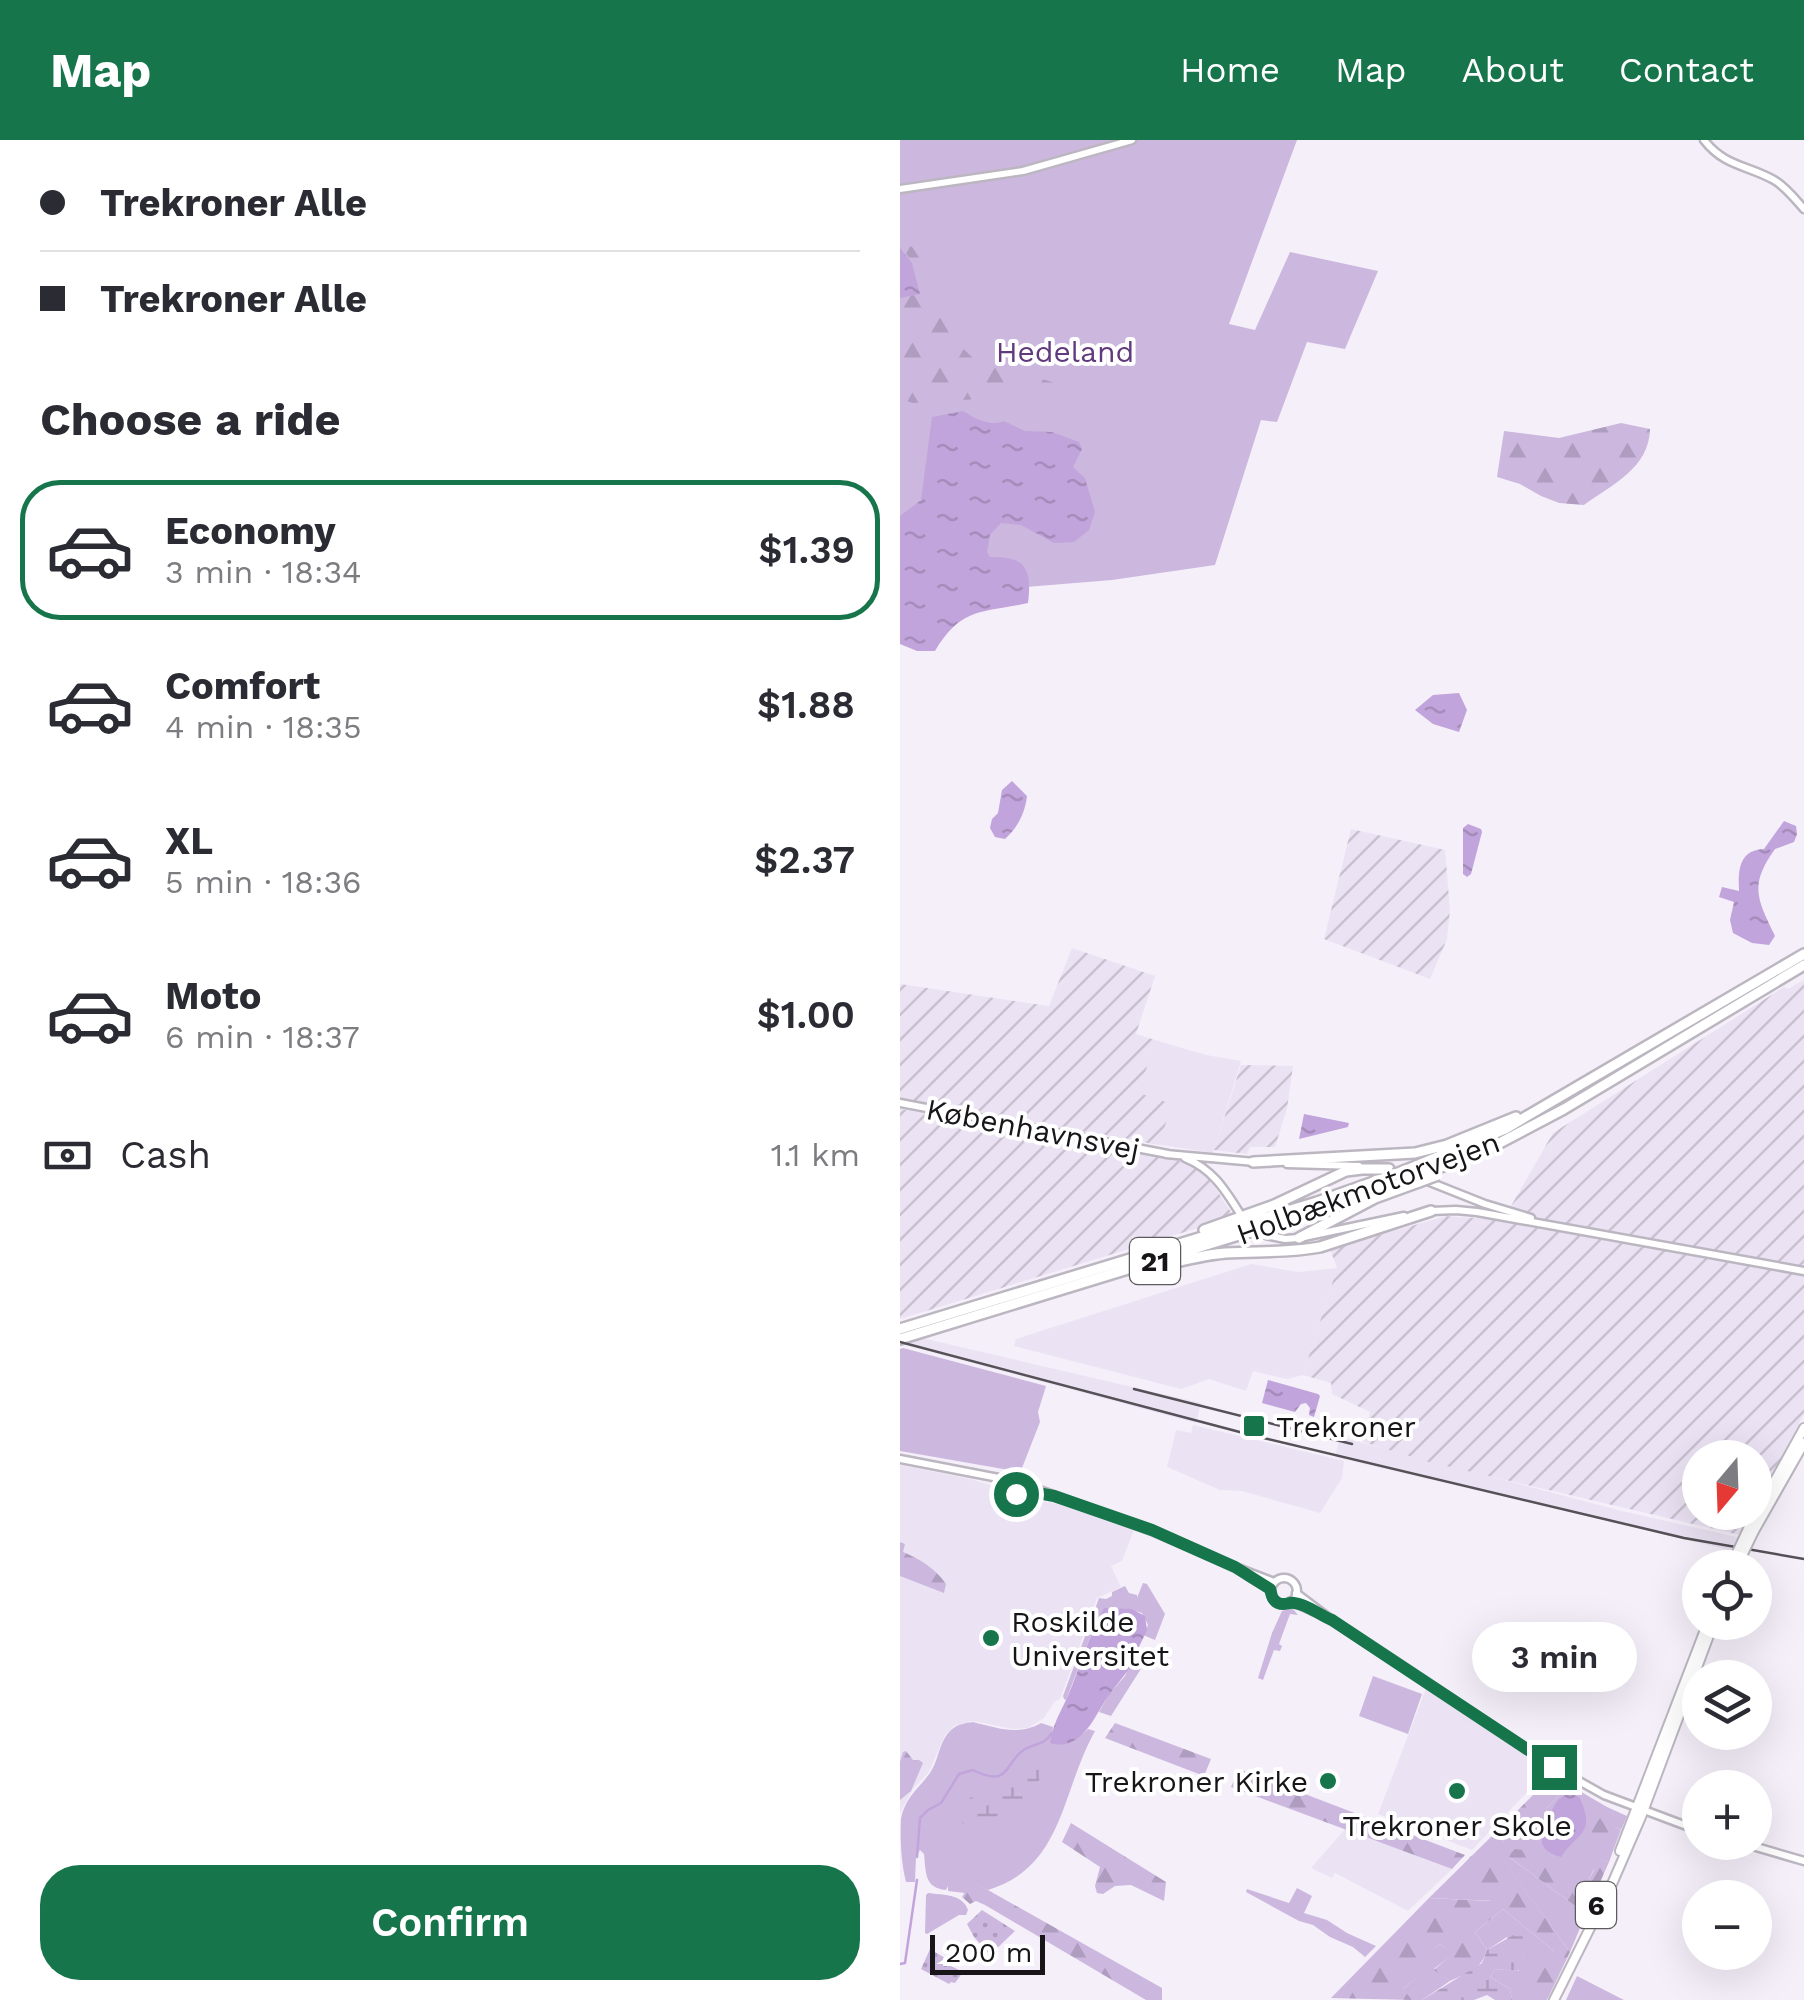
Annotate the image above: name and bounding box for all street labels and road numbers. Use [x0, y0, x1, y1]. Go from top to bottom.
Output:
street label: Københavnsvej [923, 1091, 1143, 1167]
street label: Holbækmotorvejen [1232, 1124, 1504, 1252]
road number: 21 [1130, 1238, 1180, 1284]
road number: 6 [1576, 1882, 1616, 1928]

